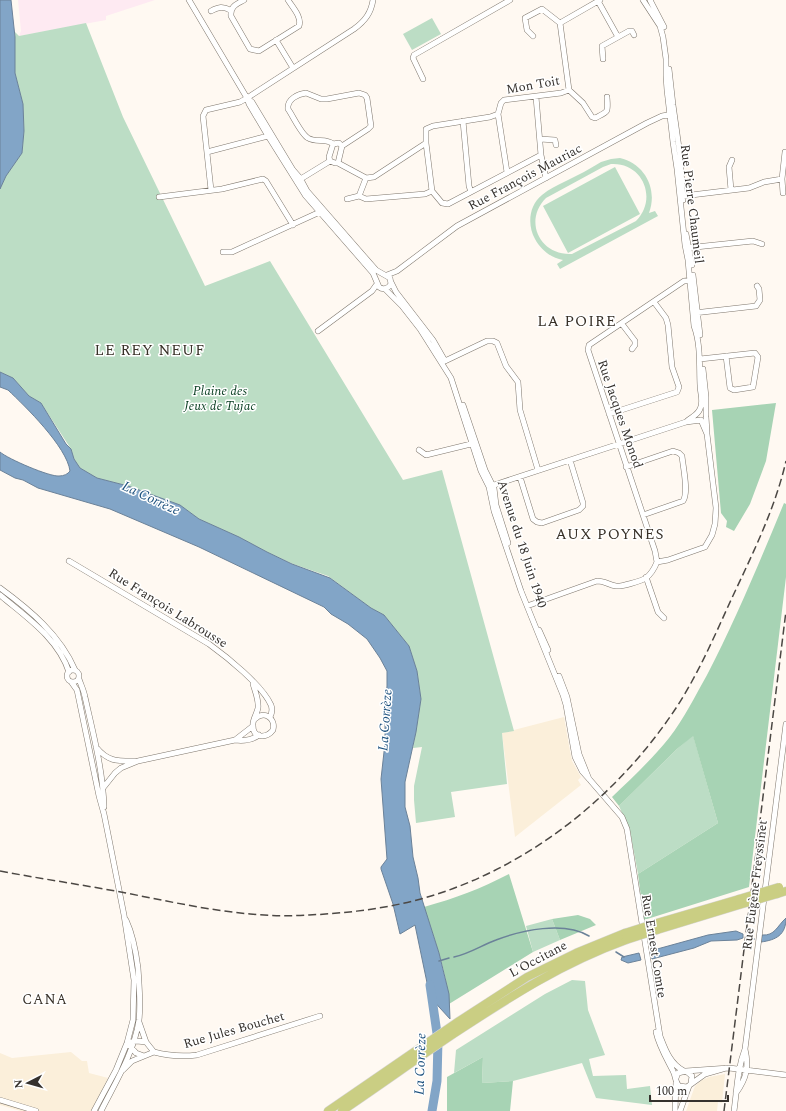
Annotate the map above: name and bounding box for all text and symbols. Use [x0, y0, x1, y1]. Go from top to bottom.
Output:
street label: Mon Toit [505, 70, 562, 100]
street label: Rue François Mauriac [465, 139, 585, 215]
street label: Rue Pierre Chaumeil [675, 143, 709, 265]
district label: LA POIRE [537, 310, 617, 333]
district label: LE REY NEUF [95, 339, 205, 362]
street label: Rue Jacques Monod [592, 357, 648, 471]
park label: Plaine des Jeux de Tujac [183, 381, 256, 416]
water label: La Corrèze [118, 475, 184, 521]
street label: Avenue du 18 Juin 1940 [492, 478, 552, 611]
district label: AUX POYNES [555, 523, 665, 546]
street label: Rue François Labrousse [105, 563, 231, 653]
water label: La Corrèze [372, 688, 398, 752]
street label: Rue Eugène Freyssinet [737, 819, 773, 951]
street label: Rue Ernest Comte [636, 893, 672, 999]
street label: L'Occitane [505, 935, 571, 983]
district label: CANA [22, 989, 68, 1010]
street label: Rue Jules Bouchet [181, 1006, 287, 1054]
water label: La Corrèze [408, 1033, 432, 1095]
north arrow [8, 1063, 48, 1103]
scale bar [650, 1077, 728, 1103]
text: N [10, 1079, 27, 1089]
text: 100 m [656, 1082, 687, 1101]

